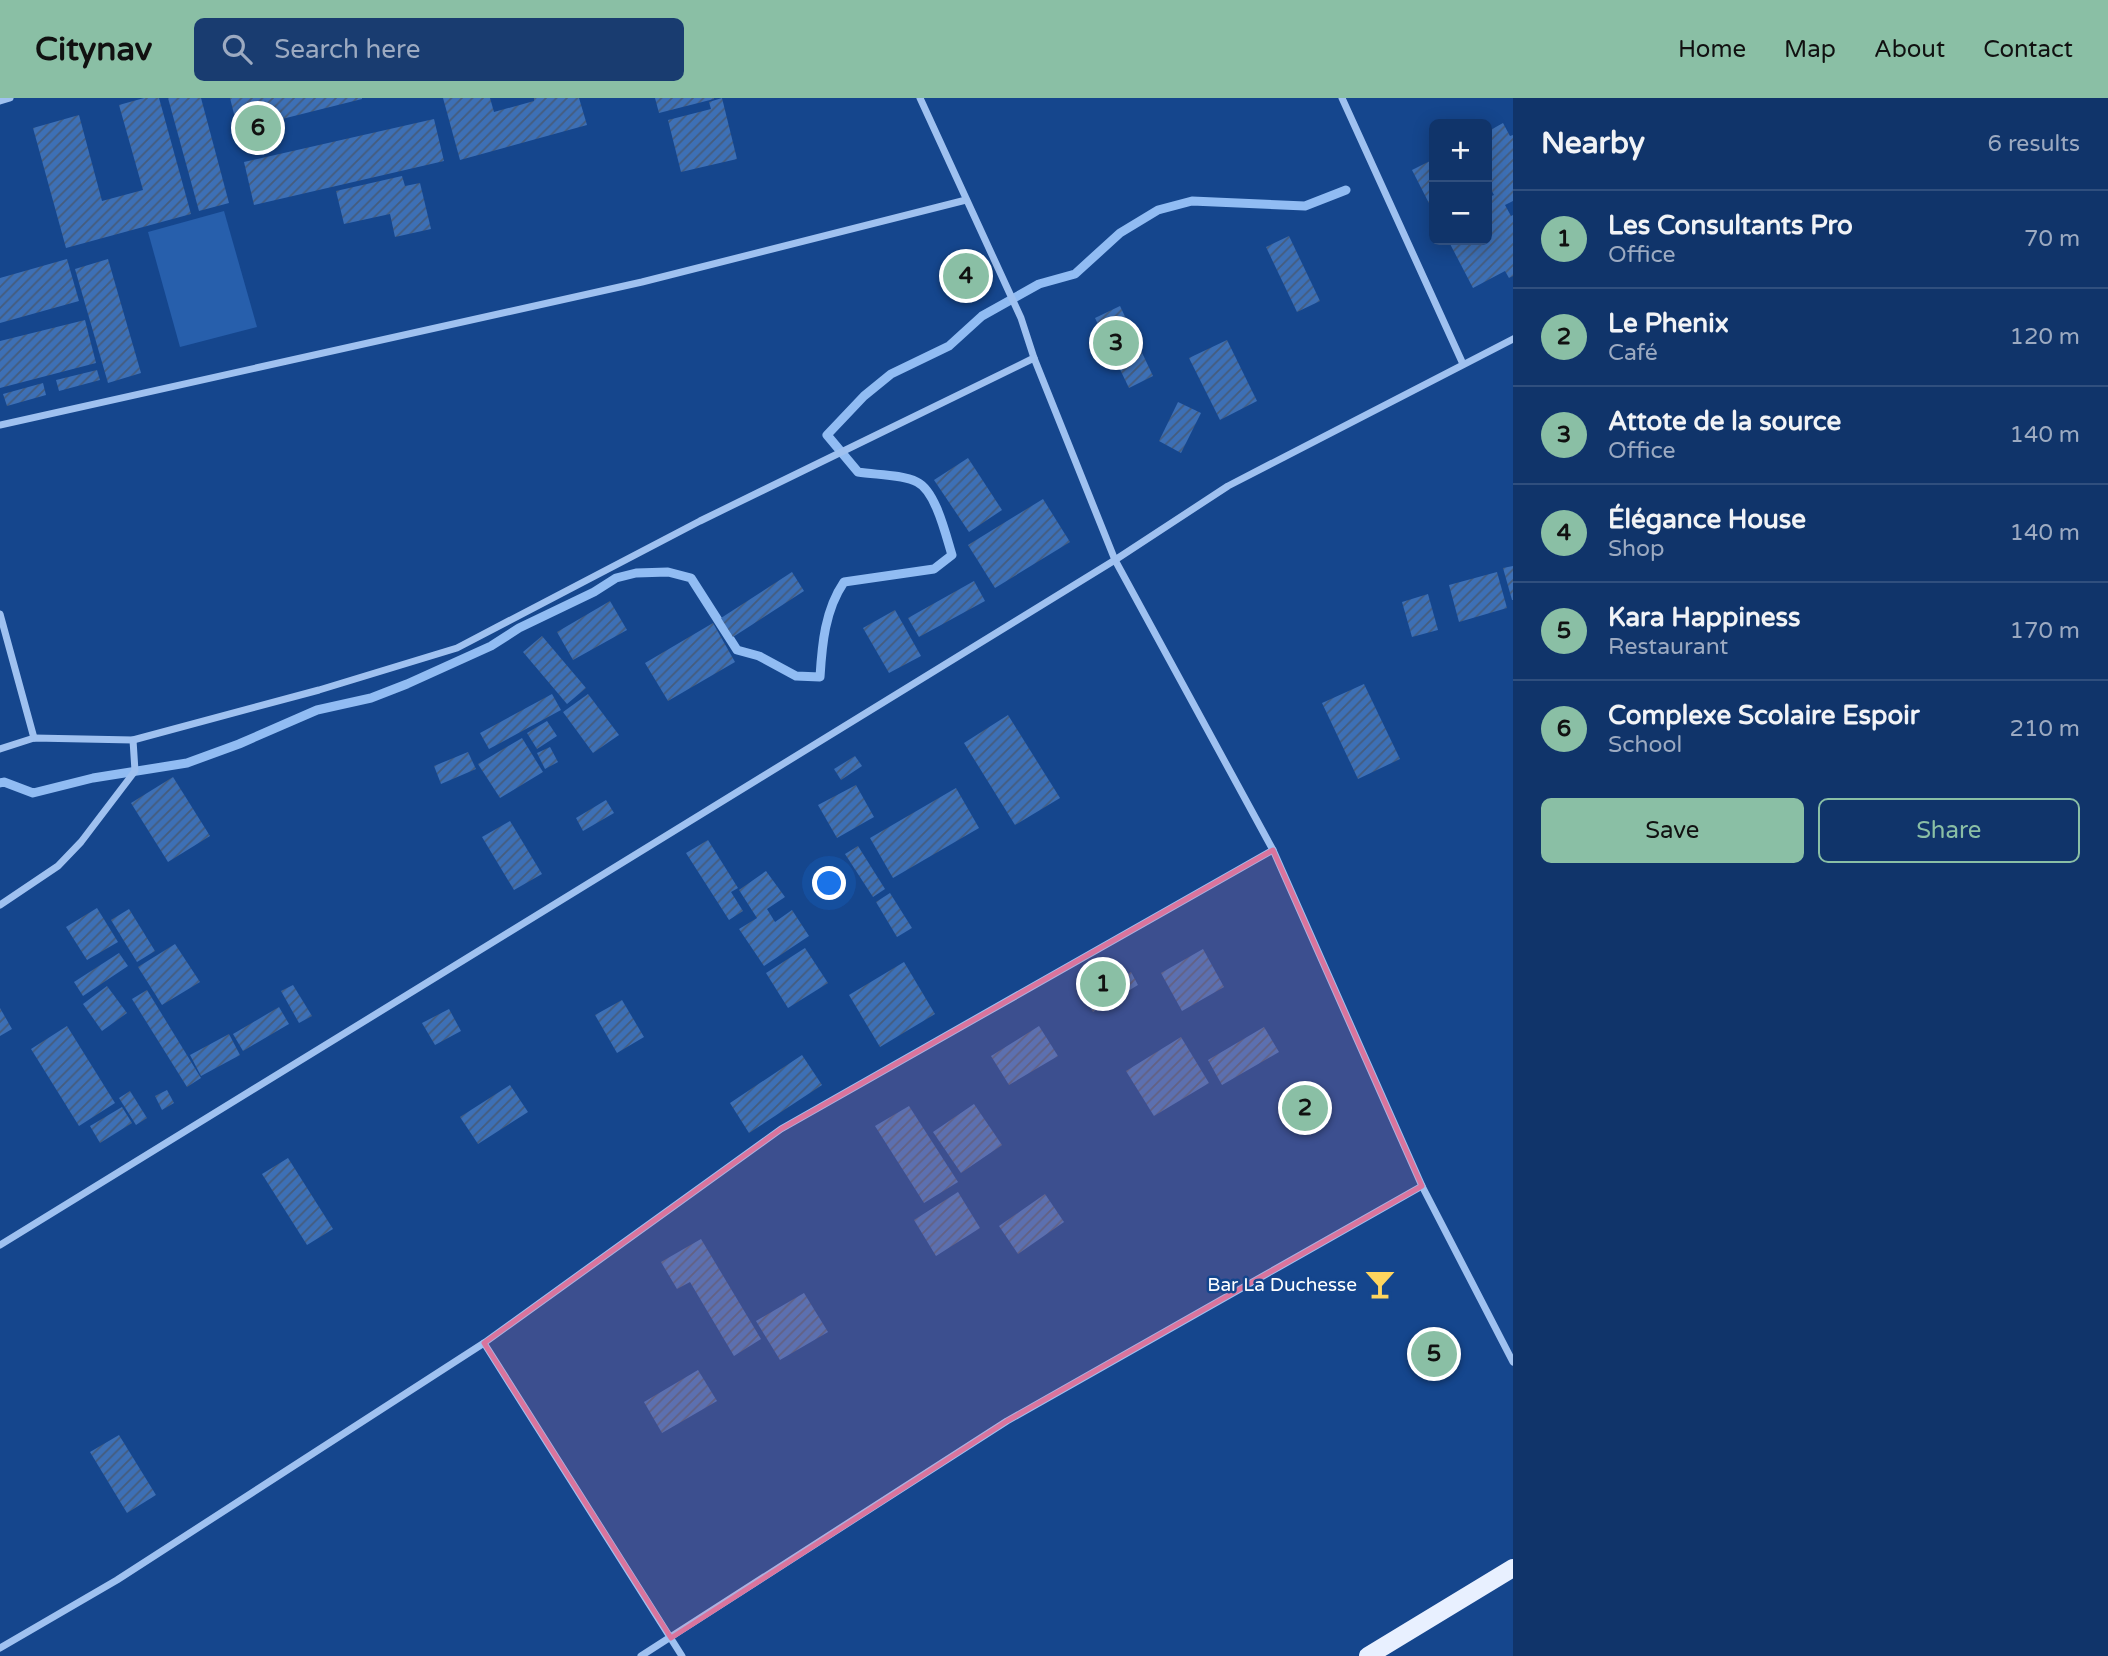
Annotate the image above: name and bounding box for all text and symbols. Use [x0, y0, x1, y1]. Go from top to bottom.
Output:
search box [194, 18, 684, 81]
text: Citynav [35, 30, 152, 69]
icon: search [218, 30, 256, 68]
text: Search here [274, 34, 420, 65]
text: Home [1678, 35, 1746, 64]
text: Map [1784, 35, 1836, 64]
text: About [1874, 35, 1945, 64]
text: Contact [1983, 35, 2073, 64]
pin: 6 [235, 102, 281, 154]
map controls [1429, 119, 1492, 245]
button: + [1429, 119, 1492, 182]
text: Nearby [1541, 125, 1645, 162]
text: 6 results [1987, 130, 2080, 158]
button: − [1429, 182, 1492, 245]
text: Les Consultants Pro [1608, 210, 1853, 241]
text: 1 [1557, 225, 1571, 253]
text: 70 m [2024, 225, 2080, 253]
text: Office [1608, 241, 1676, 269]
pin: 4 [943, 250, 989, 302]
text: Le Phenix [1608, 308, 1729, 339]
pin: 3 [1093, 317, 1139, 369]
text: 2 [1557, 323, 1571, 351]
text: 120 m [2010, 323, 2080, 351]
text: Café [1608, 339, 1658, 367]
text: Attote de la source [1608, 406, 1841, 437]
text: 3 [1557, 421, 1571, 449]
text: 140 m [2010, 421, 2080, 449]
text: Office [1608, 437, 1676, 465]
text: Élégance House [1608, 504, 1806, 535]
text: 4 [1557, 519, 1571, 547]
text: 140 m [2010, 519, 2080, 547]
text: Shop [1608, 535, 1665, 563]
text: Kara Happiness [1608, 602, 1800, 633]
text: 5 [1557, 617, 1571, 645]
text: 170 m [2010, 617, 2080, 645]
text: Restaurant [1608, 633, 1728, 661]
text: Complexe Scolaire Espoir [1608, 700, 1920, 731]
text: 6 [1557, 715, 1571, 743]
text: 210 m [2010, 715, 2080, 743]
text: School [1608, 731, 1682, 759]
button: Save [1541, 798, 1804, 863]
button: Share [1818, 798, 2080, 863]
your location [812, 866, 846, 900]
pin: 1 [1080, 958, 1126, 1010]
pin: 2 [1282, 1082, 1328, 1134]
bar icon: Bar La Duchesse [1363, 1267, 1397, 1301]
place label: Bar La Duchesse [1207, 1274, 1357, 1296]
pin: 5 [1411, 1328, 1457, 1380]

